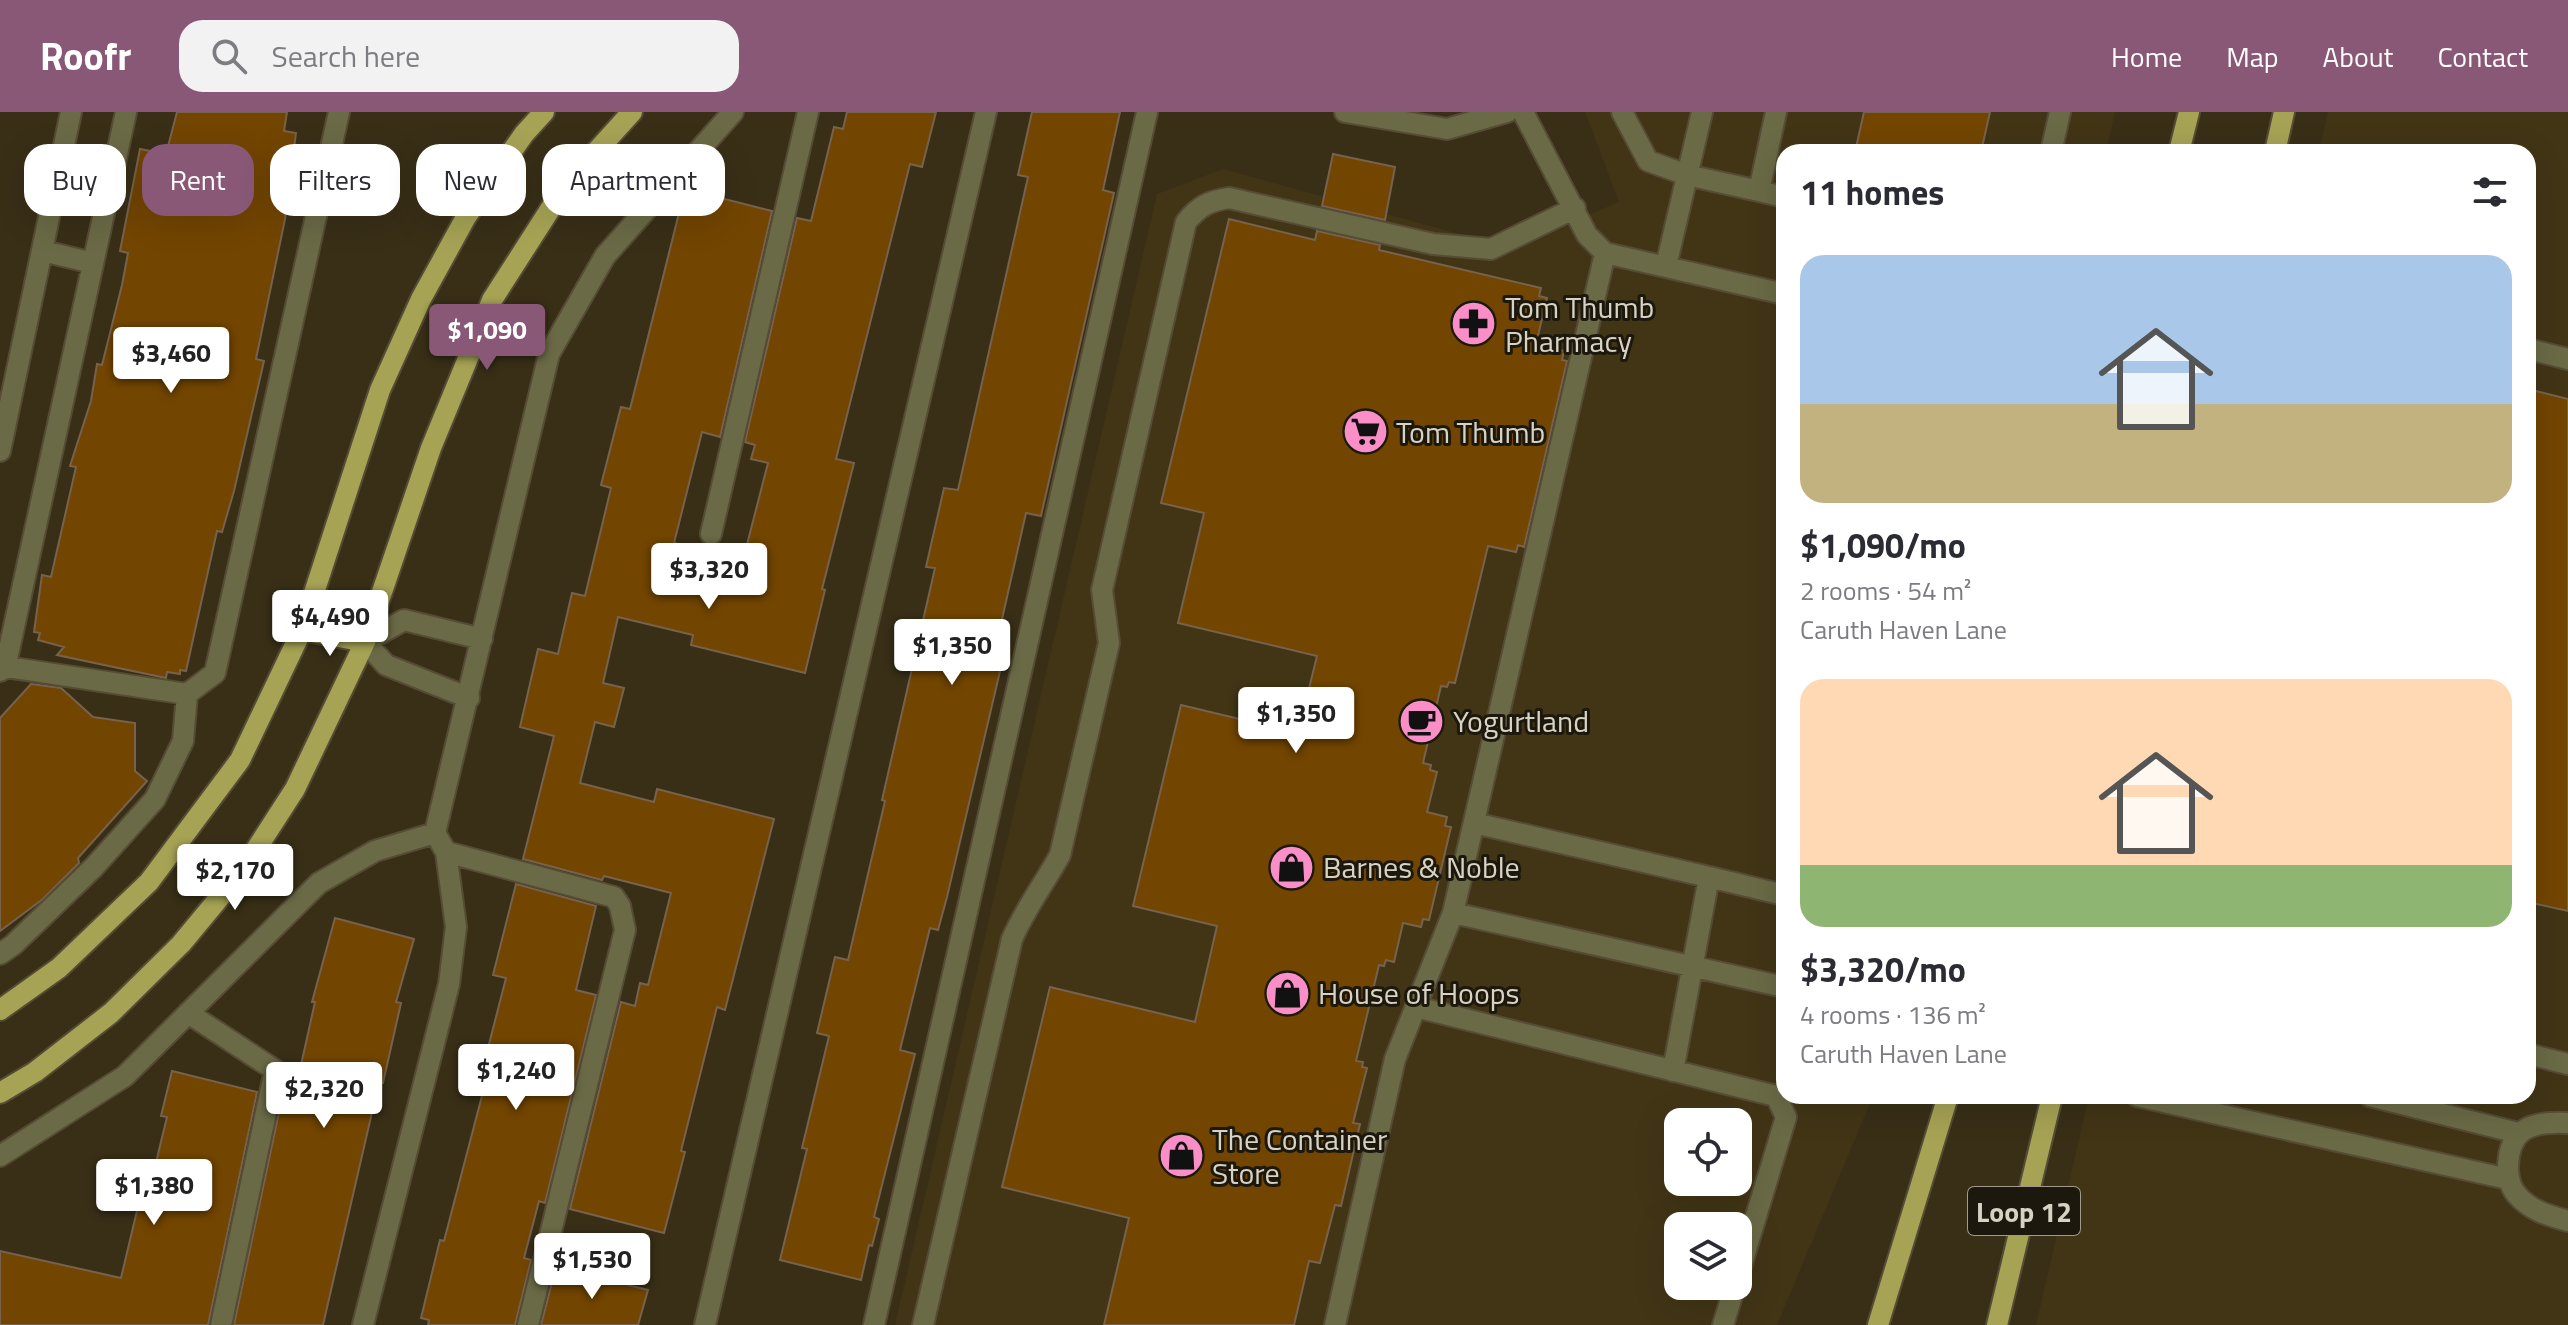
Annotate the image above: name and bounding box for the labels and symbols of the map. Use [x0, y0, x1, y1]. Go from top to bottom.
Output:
place label: Tom Thumb Pharmacy [1505, 284, 1654, 364]
pharmacy icon: Tom Thumb Pharmacy [1450, 300, 1498, 348]
pin: $1,090 [422, 304, 552, 372]
pin: $3,460 [106, 327, 236, 395]
supermarket icon: Tom Thumb [1341, 408, 1389, 456]
place label: Tom Thumb [1396, 409, 1545, 455]
pin: $3,320 [644, 543, 774, 611]
pin: $4,490 [265, 590, 395, 658]
pin: $1,350 [887, 619, 1017, 687]
pin: $1,350 [1231, 687, 1361, 755]
cafe icon: Yogurtland [1398, 697, 1446, 745]
place label: Yogurtland [1453, 698, 1589, 744]
shop icon: Barnes & Noble [1268, 843, 1316, 891]
pin: $2,170 [170, 844, 300, 912]
place label: Barnes & Noble [1323, 844, 1520, 890]
shop icon: House of Hoops [1263, 969, 1311, 1017]
place label: House of Hoops [1318, 970, 1519, 1016]
pin: $1,240 [451, 1044, 581, 1112]
pin: $2,320 [259, 1062, 389, 1130]
place label: The Container Store [1212, 1116, 1387, 1196]
shop icon: The Container Store [1157, 1132, 1205, 1180]
pin: $1,380 [89, 1159, 219, 1227]
road number: Loop 12 [1968, 1187, 2080, 1235]
pin: $1,530 [527, 1233, 657, 1301]

